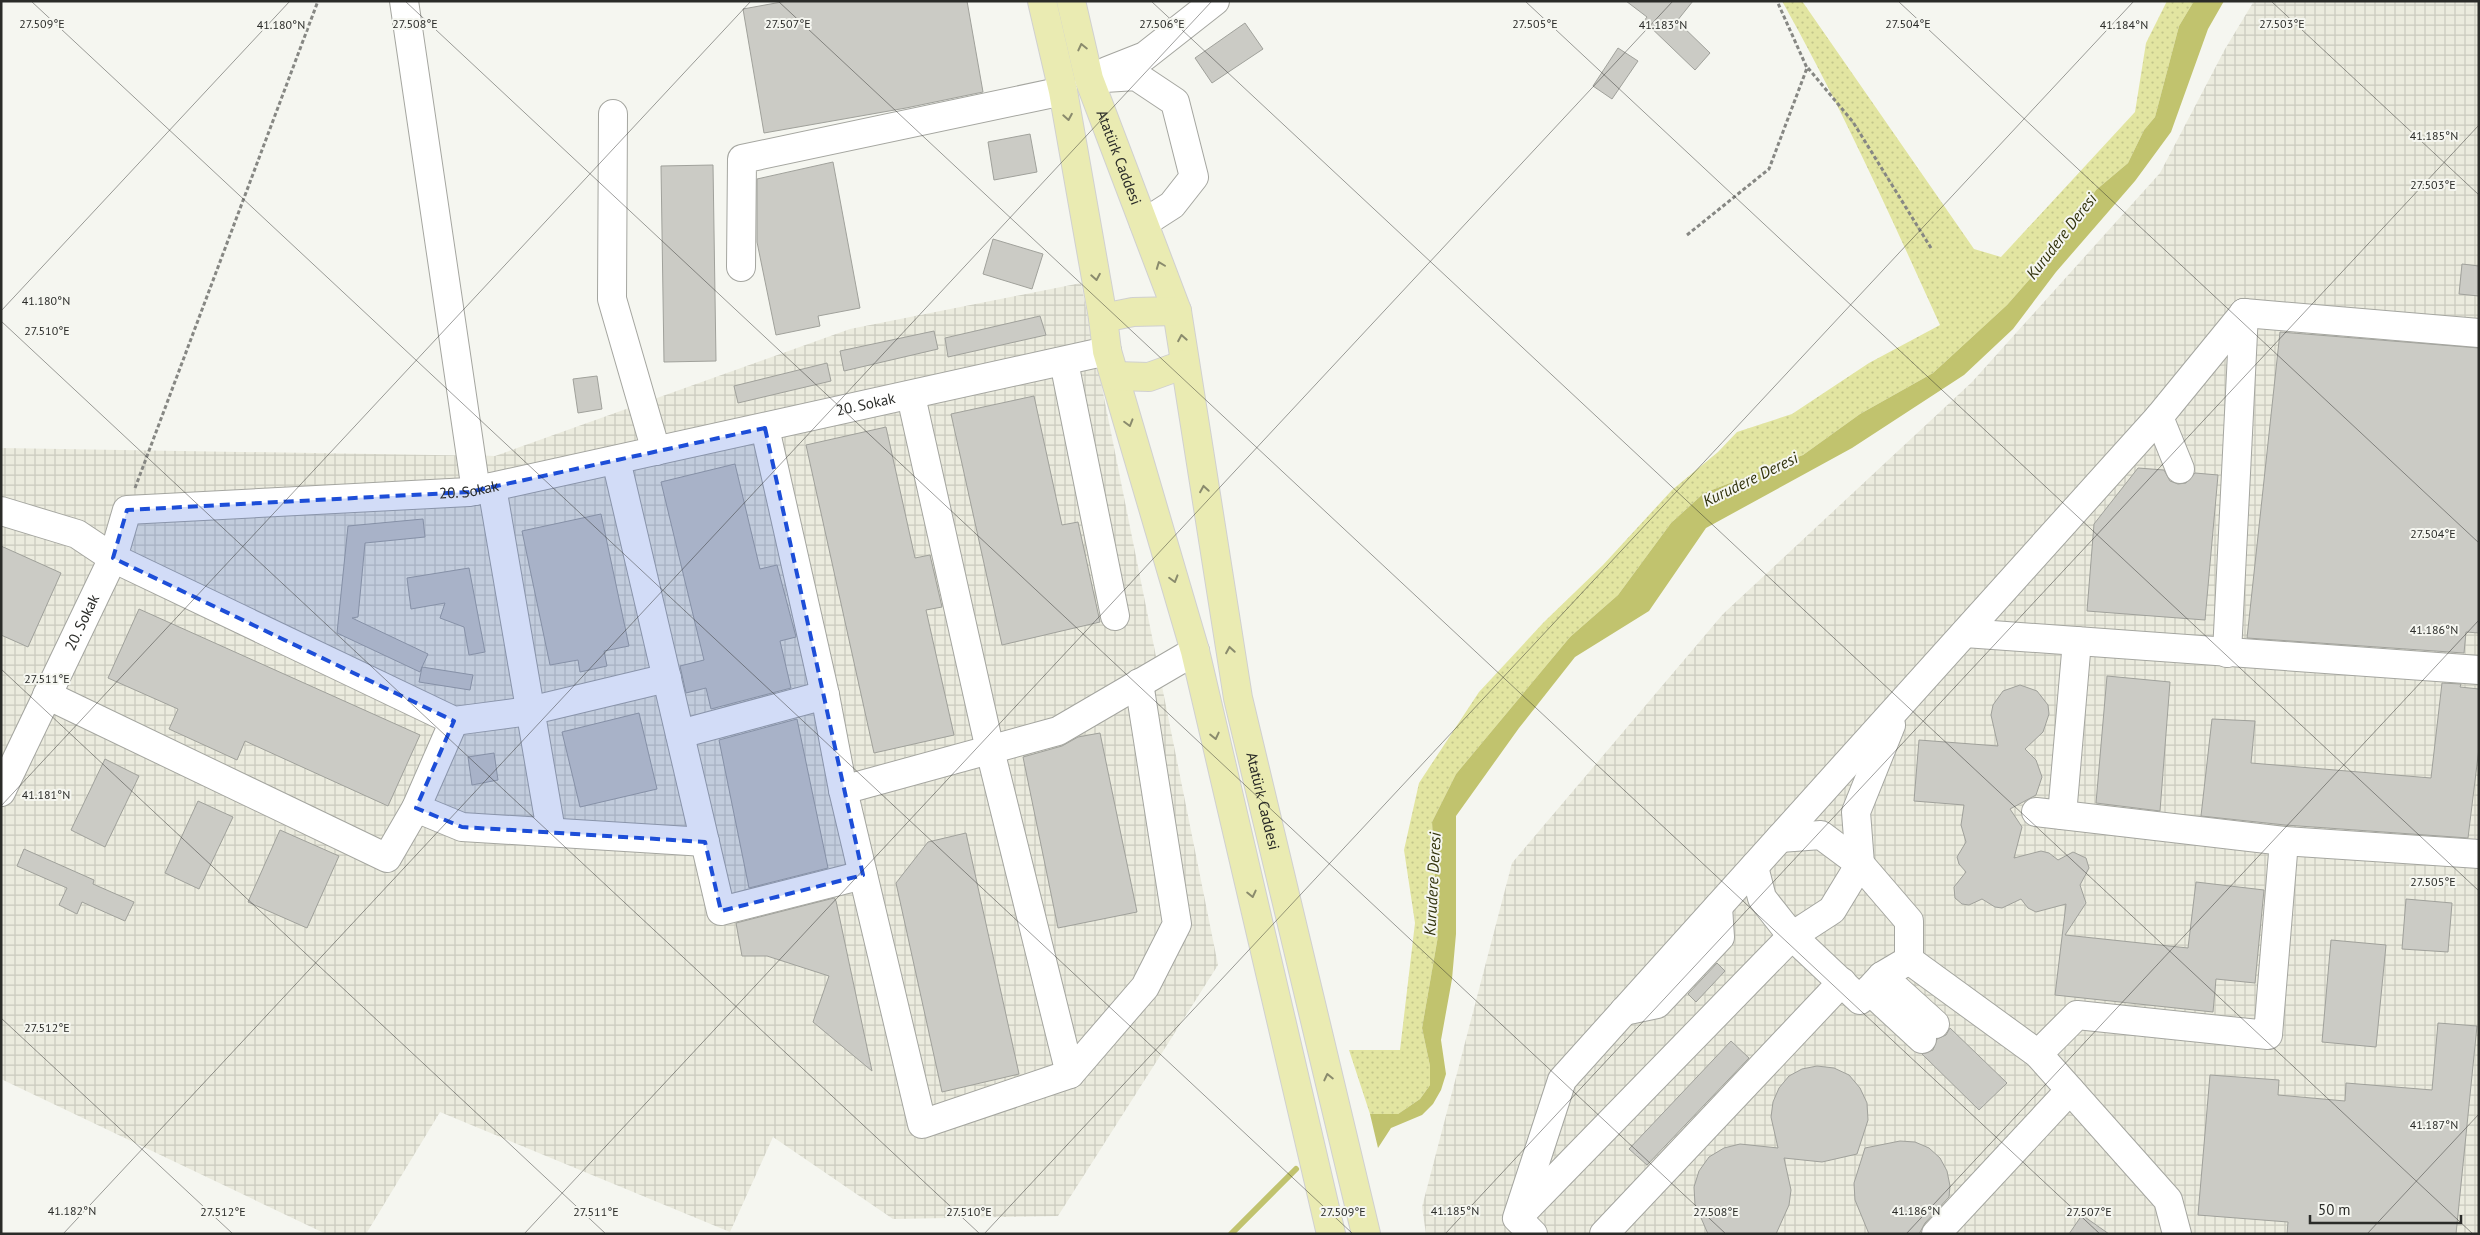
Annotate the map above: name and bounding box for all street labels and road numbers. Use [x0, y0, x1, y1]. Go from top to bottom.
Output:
street label: Atatürk Caddesi [1093, 107, 1146, 207]
street label: 20. Sokak [834, 388, 898, 420]
street label: 20. Sokak [438, 476, 501, 503]
street label: 20. Sokak [60, 590, 104, 653]
street label: Atatürk Caddesi [1242, 750, 1284, 852]

